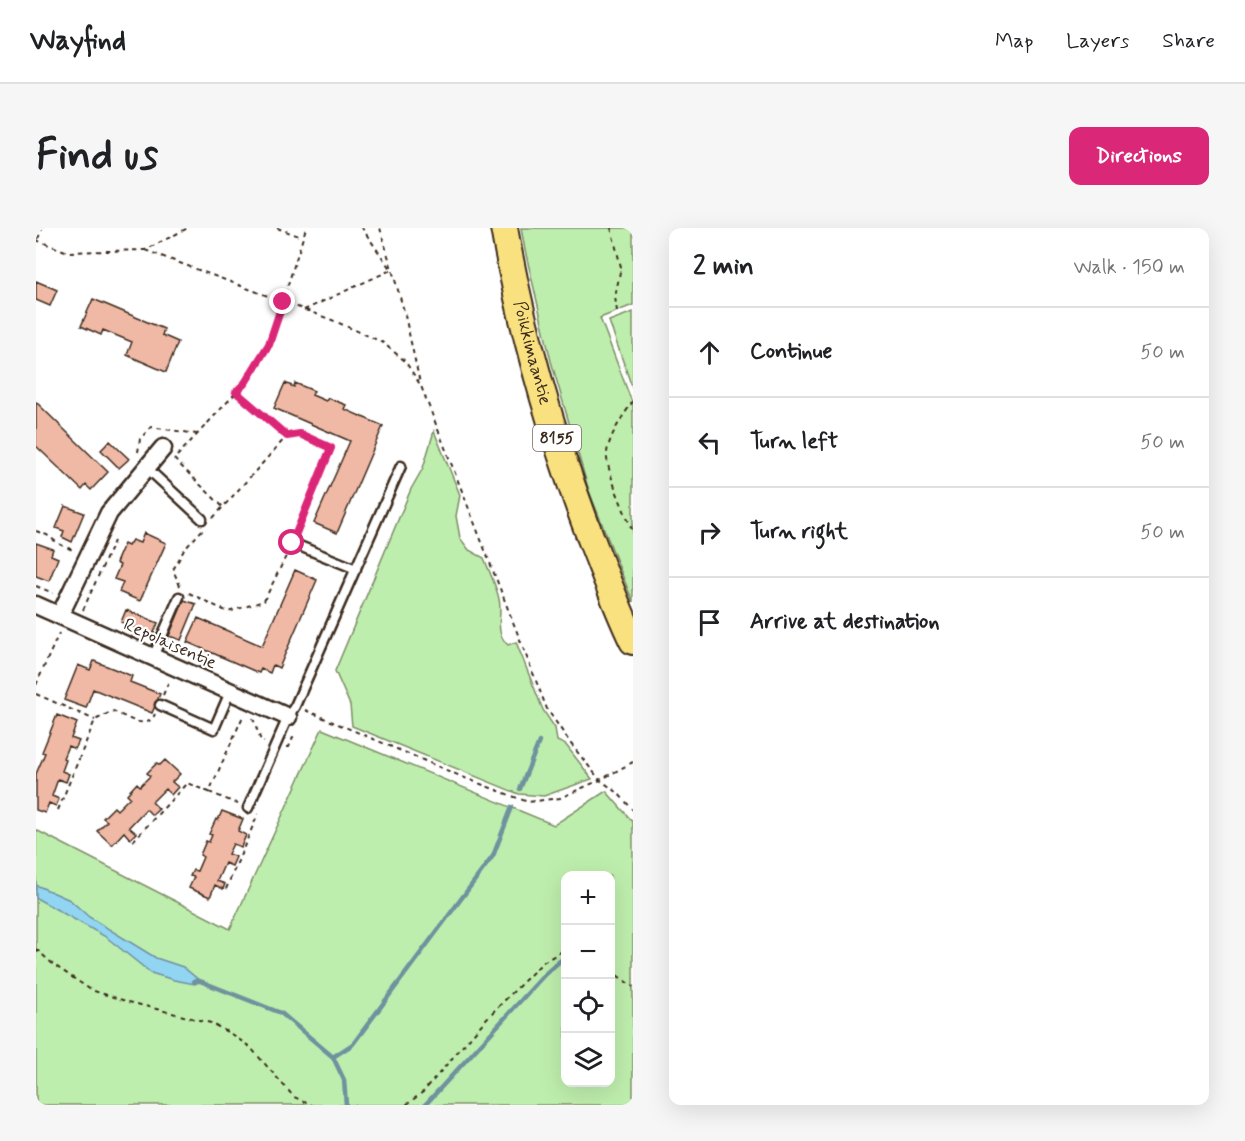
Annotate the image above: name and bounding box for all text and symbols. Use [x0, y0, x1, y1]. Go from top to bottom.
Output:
text: Wayfind [30, 23, 126, 60]
text: Map [995, 27, 1033, 55]
text: Layers [1066, 27, 1129, 55]
text: Share [1162, 27, 1215, 55]
button: Directions [1069, 127, 1209, 185]
text: Find us [36, 129, 158, 184]
text: 2 min [693, 250, 754, 284]
text: Walk · 150 m [1073, 254, 1185, 281]
route end [269, 288, 295, 314]
street label: Poikkimaantie [507, 299, 557, 408]
icon: ahead [693, 336, 726, 369]
text: Continue [750, 338, 832, 366]
text: 50 m [1140, 339, 1185, 366]
road number: 8155 [533, 425, 581, 451]
icon: left [693, 426, 726, 459]
text: Turn left [750, 428, 838, 456]
text: 50 m [1140, 429, 1185, 456]
icon: right [693, 516, 726, 549]
text: Turn right [750, 518, 848, 546]
text: 50 m [1140, 519, 1185, 546]
route start [278, 529, 304, 555]
icon: arrive [693, 606, 726, 639]
text: Arrive at destination [750, 608, 940, 636]
street label: Repolaisentie [120, 613, 220, 675]
map controls [561, 871, 615, 1087]
button: + [561, 871, 615, 925]
button: − [561, 925, 615, 979]
button: locate [561, 979, 615, 1033]
button: layers [561, 1033, 615, 1087]

